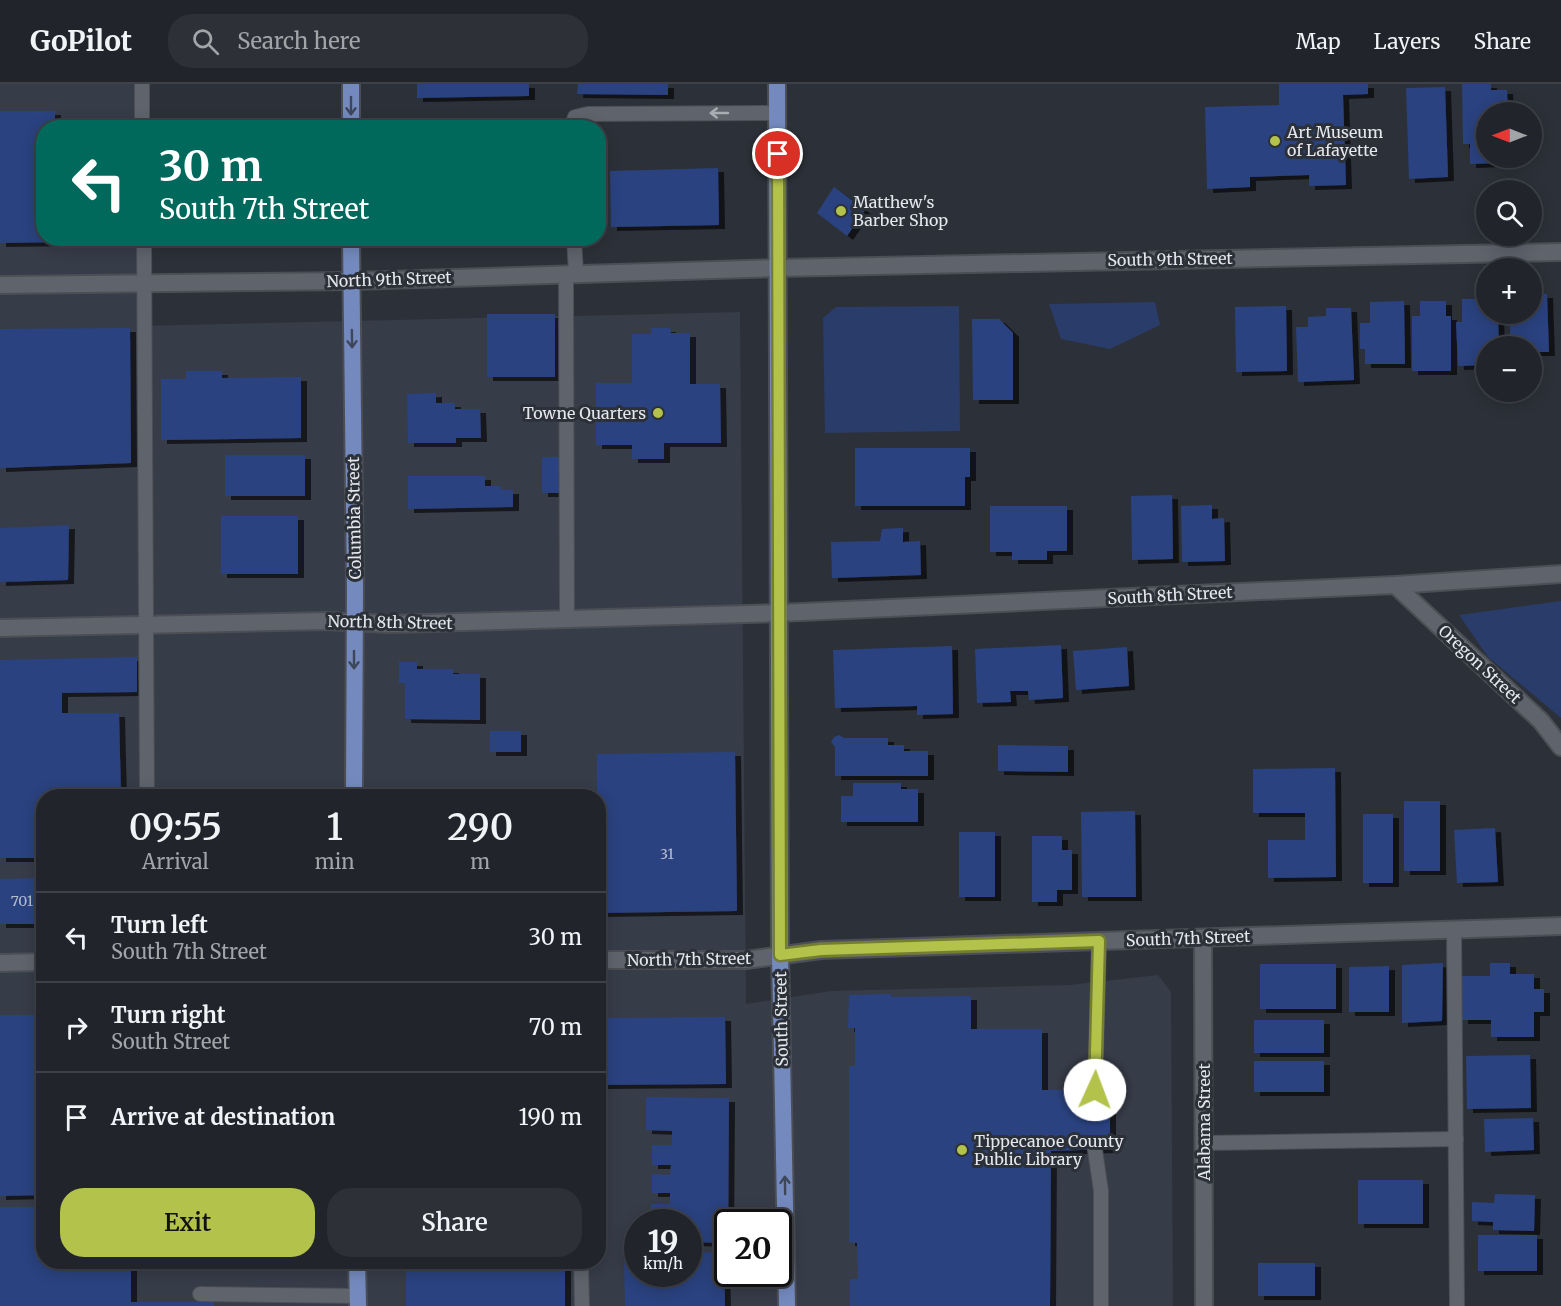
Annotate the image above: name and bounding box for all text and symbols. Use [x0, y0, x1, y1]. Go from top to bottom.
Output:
search box [168, 14, 588, 68]
text: GoPilot [30, 23, 132, 59]
icon: search [189, 25, 222, 58]
text: Search here [237, 27, 361, 55]
text: Map [1296, 28, 1341, 55]
text: Layers [1374, 28, 1441, 55]
text: Share [1474, 28, 1531, 55]
one-way arrow [345, 95, 357, 115]
north arrow [1476, 102, 1542, 168]
map controls [1476, 102, 1542, 402]
one-way arrow [709, 107, 729, 119]
place label: Art Museum of Lafayette [1286, 122, 1383, 160]
pin [752, 128, 803, 179]
marker: Art Museum of Lafayette [1268, 134, 1282, 148]
icon: arrive [761, 137, 794, 170]
text: 30 m [159, 140, 263, 192]
icon: left [60, 144, 138, 222]
button: search [1476, 180, 1542, 246]
text: South 7th Street [159, 192, 369, 226]
place label: Matthew's Barber Shop [853, 192, 948, 230]
marker: Matthew's Barber Shop [834, 204, 848, 218]
street label: South 9th Street [1107, 248, 1234, 270]
button: + [1476, 258, 1542, 324]
street label: North 9th Street [326, 267, 453, 291]
one-way arrow [346, 329, 358, 349]
button: − [1476, 336, 1542, 402]
place label: Towne Quarters [523, 403, 646, 423]
marker: Towne Quarters [651, 406, 665, 420]
street label: Columbia Street [343, 456, 365, 580]
street label: South 8th Street [1107, 582, 1234, 608]
street label: North 8th Street [327, 611, 453, 633]
street label: Oregon Street [1434, 621, 1526, 708]
one-way arrow [348, 650, 360, 670]
text: 09:55 [129, 805, 222, 850]
text: 1 [326, 805, 343, 850]
text: 290 [447, 805, 513, 850]
house number: 31 [660, 845, 674, 863]
text: Arrival [142, 849, 209, 874]
text: min [315, 849, 354, 874]
text: m [470, 849, 490, 874]
house number: 701 [11, 892, 33, 910]
text: Turn left [111, 911, 208, 939]
icon: left [60, 921, 93, 954]
text: 30 m [528, 923, 582, 951]
street label: South 7th Street [1125, 926, 1251, 950]
text: South 7th Street [111, 939, 267, 964]
street label: North 7th Street [627, 948, 752, 970]
street label: South Street [770, 971, 792, 1067]
text: Turn right [111, 1001, 225, 1029]
icon: right [60, 1011, 93, 1044]
text: 70 m [529, 1013, 582, 1041]
text: South Street [111, 1029, 230, 1054]
position arrow [1063, 1058, 1127, 1122]
street label: Alabama Street [1194, 1063, 1214, 1182]
icon: arrive [60, 1101, 93, 1134]
text: Arrive at destination [111, 1103, 335, 1131]
text: 190 m [519, 1103, 582, 1131]
place label: Tippecanoe County Public Library [974, 1131, 1124, 1169]
marker: Tippecanoe County Public Library [955, 1143, 969, 1157]
one-way arrow [779, 1175, 790, 1195]
button: Exit [60, 1188, 315, 1257]
button: Share [327, 1188, 582, 1257]
speed limit sign: 20 [714, 1209, 792, 1287]
text: 19 [647, 1222, 679, 1260]
text: km/h [643, 1254, 683, 1273]

